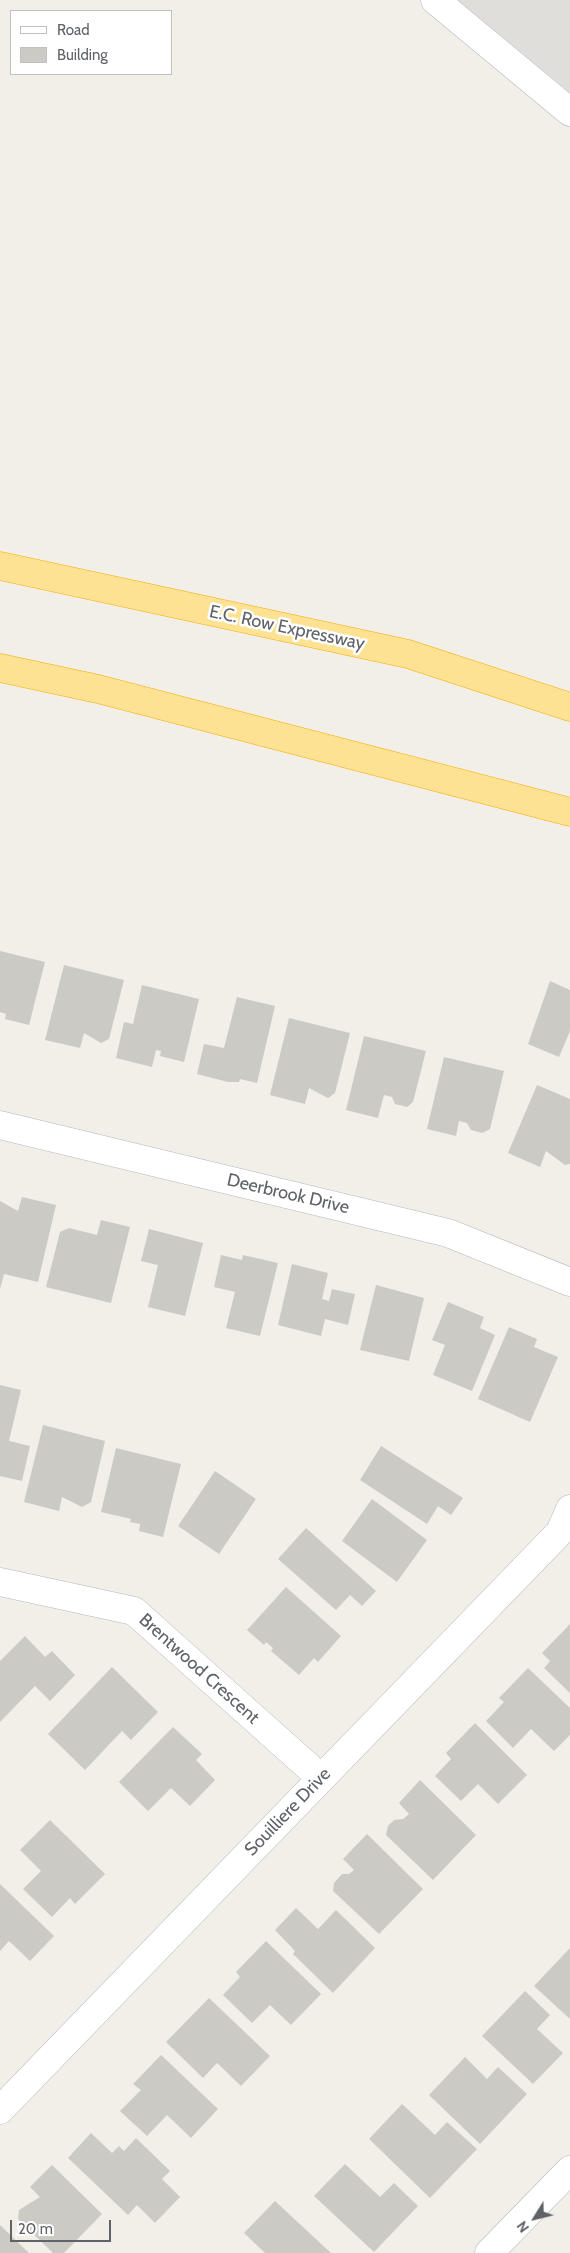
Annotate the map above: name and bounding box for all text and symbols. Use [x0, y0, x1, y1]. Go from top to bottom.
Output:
legend [10, 10, 172, 75]
text: Road [57, 21, 90, 39]
text: Building [57, 46, 108, 64]
street label: E.C. Row Expressway [207, 601, 367, 655]
street label: Deerbrook Drive [225, 1169, 351, 1219]
street label: Brentwood Crescent [134, 1609, 264, 1729]
street label: Souilliere Drive [241, 1763, 335, 1861]
north arrow [510, 2193, 560, 2243]
scale bar [12, 2210, 114, 2242]
text: N [513, 2218, 533, 2236]
text: 20 m [18, 2220, 53, 2238]

